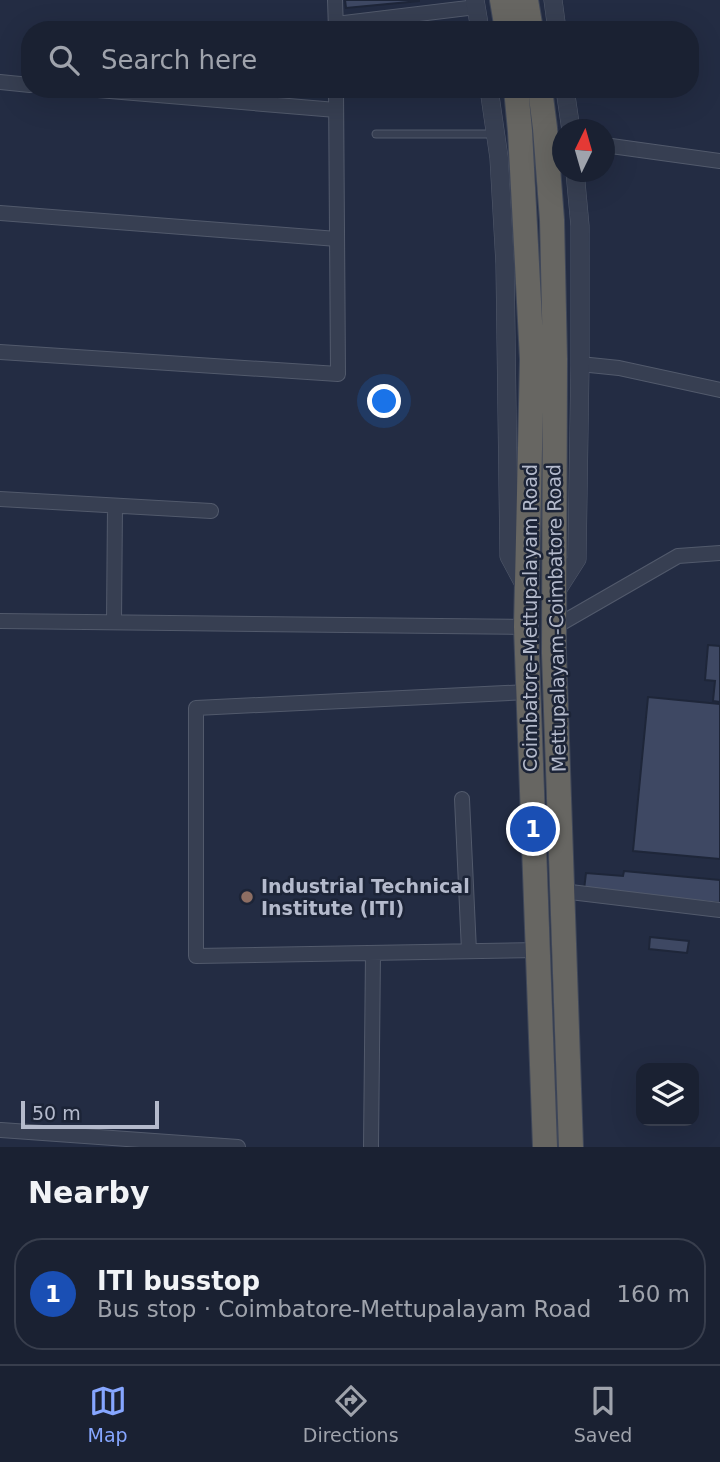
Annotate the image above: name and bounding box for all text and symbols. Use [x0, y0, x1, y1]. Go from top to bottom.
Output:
search box [21, 21, 699, 98]
icon: search [45, 41, 83, 79]
text: Search here [101, 45, 257, 75]
north arrow [552, 119, 615, 182]
your location [367, 384, 401, 418]
street label: Coimbatore-Mettupalayam Road [519, 464, 541, 772]
street label: Mettupalayam-Coimbatore Road [542, 464, 570, 772]
pin: 1 [510, 803, 556, 855]
place label: Industrial Technical Institute (ITI) [261, 875, 470, 919]
marker: Industrial Technical Institute (ITI) [239, 889, 255, 905]
map controls [636, 1063, 699, 1126]
button: layers [636, 1063, 699, 1126]
scale bar [21, 1098, 159, 1130]
text: 50 m [32, 1102, 81, 1124]
text: Nearby [28, 1175, 150, 1210]
text: ITI busstop [97, 1266, 260, 1296]
text: 1 [45, 1281, 61, 1307]
text: 160 m [616, 1281, 690, 1307]
text: Bus stop · Coimbatore-Mettupalayam Road [97, 1296, 591, 1322]
tab: Map [88, 1382, 128, 1446]
tab: Directions [303, 1382, 399, 1446]
tab: Saved [574, 1382, 632, 1446]

